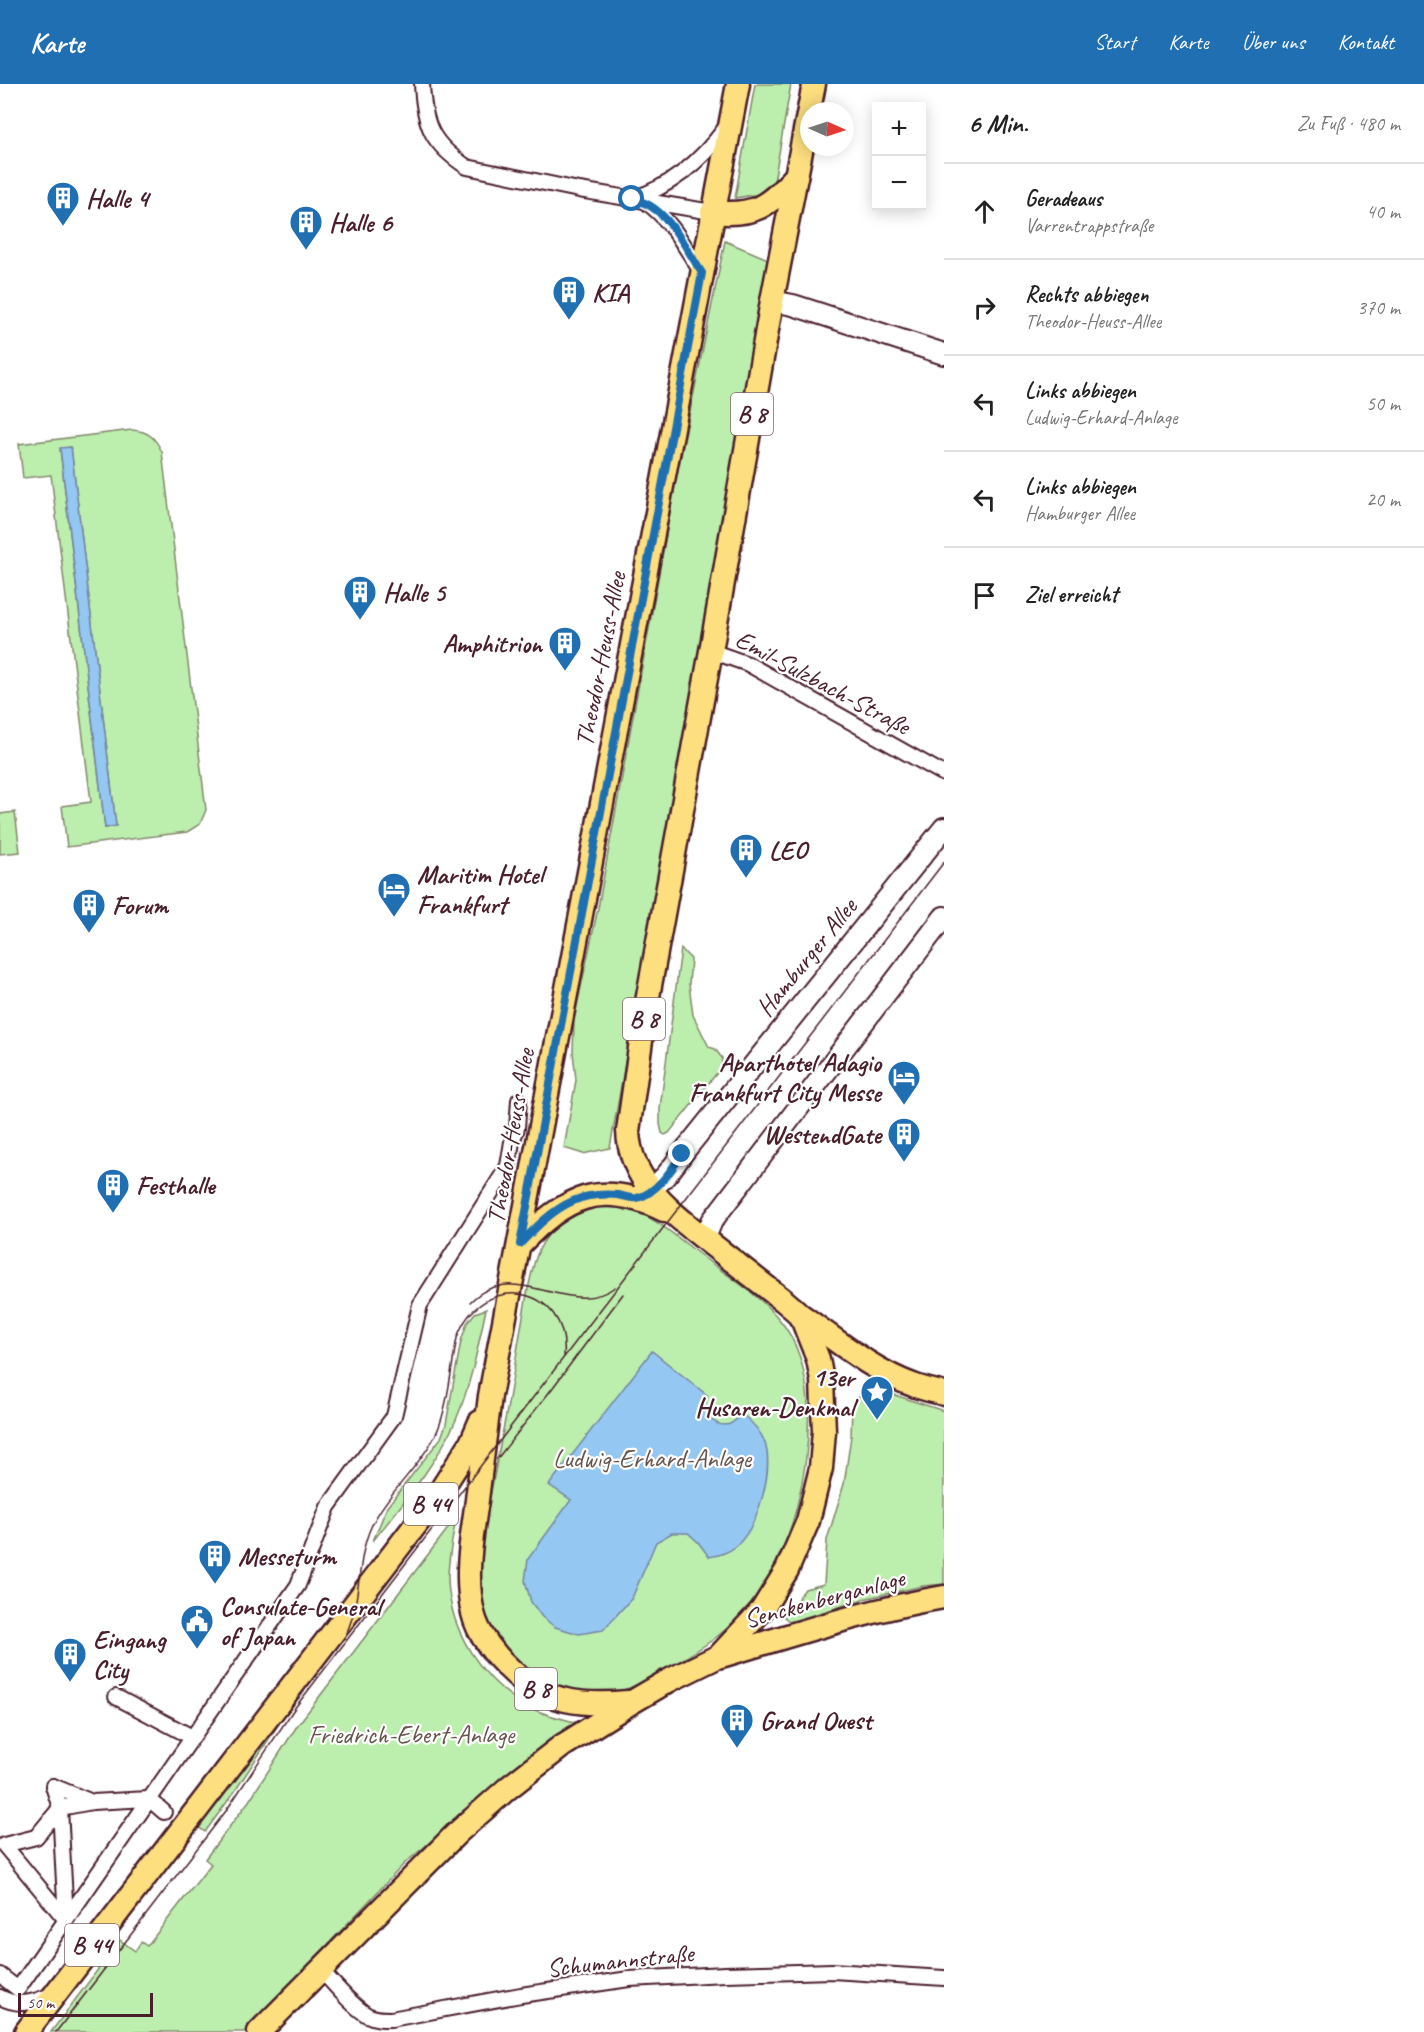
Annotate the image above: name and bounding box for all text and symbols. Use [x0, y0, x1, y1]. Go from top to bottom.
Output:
text: Karte [30, 25, 84, 60]
text: Start [1094, 29, 1135, 55]
text: Karte [1168, 29, 1209, 55]
text: Über uns [1242, 29, 1305, 55]
text: Kontakt [1338, 29, 1394, 55]
north arrow [800, 102, 854, 156]
map controls [872, 102, 926, 210]
button: + [872, 102, 926, 156]
text: 6 Min. [968, 107, 1028, 140]
text: Zu Fuß · 480 m [1297, 111, 1400, 136]
button: − [872, 156, 926, 210]
building icon: Halle 4 [45, 180, 81, 227]
place label: Halle 4 [86, 182, 152, 215]
route start [618, 185, 644, 211]
text: Geradeaus [1025, 185, 1102, 213]
icon: ahead [968, 195, 1001, 228]
text: 40 m [1366, 199, 1400, 224]
building icon: Halle 6 [288, 204, 324, 251]
place label: Halle 6 [329, 206, 394, 239]
text: Varrentrappstraße [1025, 213, 1153, 238]
building icon: KIA [551, 274, 587, 321]
place label: KIA [592, 276, 631, 309]
text: Rechts abbiegen [1025, 281, 1148, 309]
icon: right [968, 291, 1001, 324]
text: 370 m [1357, 295, 1400, 320]
text: Theodor-Heuss-Allee [1025, 309, 1161, 334]
text: Links abbiegen [1025, 377, 1136, 405]
icon: left [968, 387, 1001, 420]
text: 50 m [1366, 391, 1400, 416]
road number: B 8 [731, 393, 773, 435]
text: Ludwig-Erhard-Anlage [1025, 405, 1177, 430]
text: Links abbiegen [1025, 473, 1136, 501]
icon: left [968, 483, 1001, 516]
text: 20 m [1366, 487, 1400, 512]
text: Hamburger Allee [1025, 501, 1135, 526]
street label: Theodor-Heuss-Allee [567, 568, 634, 749]
building icon: Halle 5 [342, 574, 378, 621]
place label: Halle 5 [383, 576, 448, 609]
icon: arrive [968, 579, 1001, 612]
text: Ziel erreicht [1025, 581, 1118, 609]
street label: Emil-Sulzbach-Straße [730, 623, 918, 744]
building icon: Amphitrion [547, 625, 583, 672]
place label: Amphitrion [443, 627, 544, 660]
building icon: LEO [728, 832, 764, 879]
place label: LEO [769, 834, 809, 867]
place label: Maritim Hotel Frankfurt [417, 858, 547, 921]
hotel icon: Maritim Hotel Frankfurt [376, 871, 412, 918]
building icon: Forum [71, 887, 107, 934]
place label: Forum [112, 889, 170, 922]
street label: Hamburger Allee [749, 890, 865, 1023]
road number: B 8 [623, 998, 665, 1040]
street label: Theodor-Heuss-Allee [479, 1045, 542, 1226]
place label: Aparthotel Adagio Frankfurt City Messe [689, 1046, 883, 1109]
hotel icon: Aparthotel Adagio Frankfurt City Messe [886, 1059, 922, 1106]
building icon: WestendGate [886, 1116, 922, 1163]
place label: WestendGate [764, 1118, 883, 1151]
route end [668, 1140, 694, 1166]
building icon: Festhalle [95, 1167, 131, 1214]
place label: Festhalle [136, 1169, 217, 1202]
place label: 13er Husaren-Denkmal [695, 1361, 859, 1424]
place icon: 13er Husaren-Denkmal [859, 1374, 895, 1421]
park label: Ludwig-Erhard-Anlage [553, 1442, 753, 1475]
road number: B 44 [404, 1483, 458, 1525]
building icon: Messeturm [197, 1538, 233, 1585]
place label: Messeturm [238, 1540, 338, 1573]
street label: Senckenberganlage [740, 1561, 910, 1636]
place label: Consulate-General of Japan [220, 1590, 386, 1653]
public building icon: Consulate-General of Japan [179, 1603, 215, 1650]
place label: Eingang City [93, 1623, 168, 1686]
building icon: Eingang City [52, 1636, 88, 1683]
road number: B 8 [515, 1668, 557, 1710]
building icon: Grand Ouest [719, 1702, 755, 1749]
place label: Grand Ouest [760, 1704, 875, 1737]
park label: Friedrich-Ebert-Anlage [308, 1718, 516, 1751]
road number: B 44 [65, 1924, 119, 1966]
street label: Schumannstraße [545, 1936, 698, 1985]
scale bar [18, 1990, 153, 2018]
text: 50 m [27, 1993, 54, 2013]

